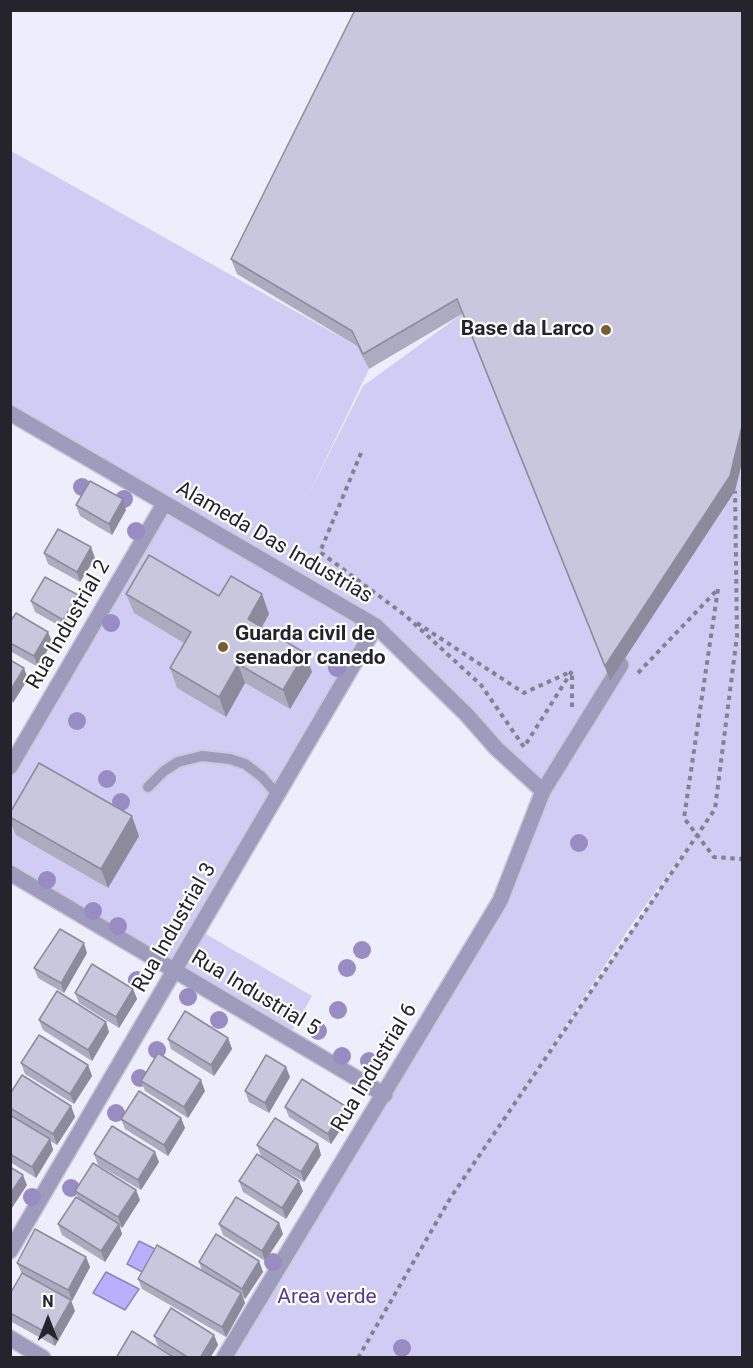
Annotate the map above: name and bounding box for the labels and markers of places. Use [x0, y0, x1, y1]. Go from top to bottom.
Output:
place label: Base da Larco [461, 317, 594, 343]
marker: Base da Larco [599, 323, 613, 337]
place label: Guarda civil de senador canedo [235, 622, 386, 672]
marker: Guarda civil de senador canedo [216, 640, 230, 654]

